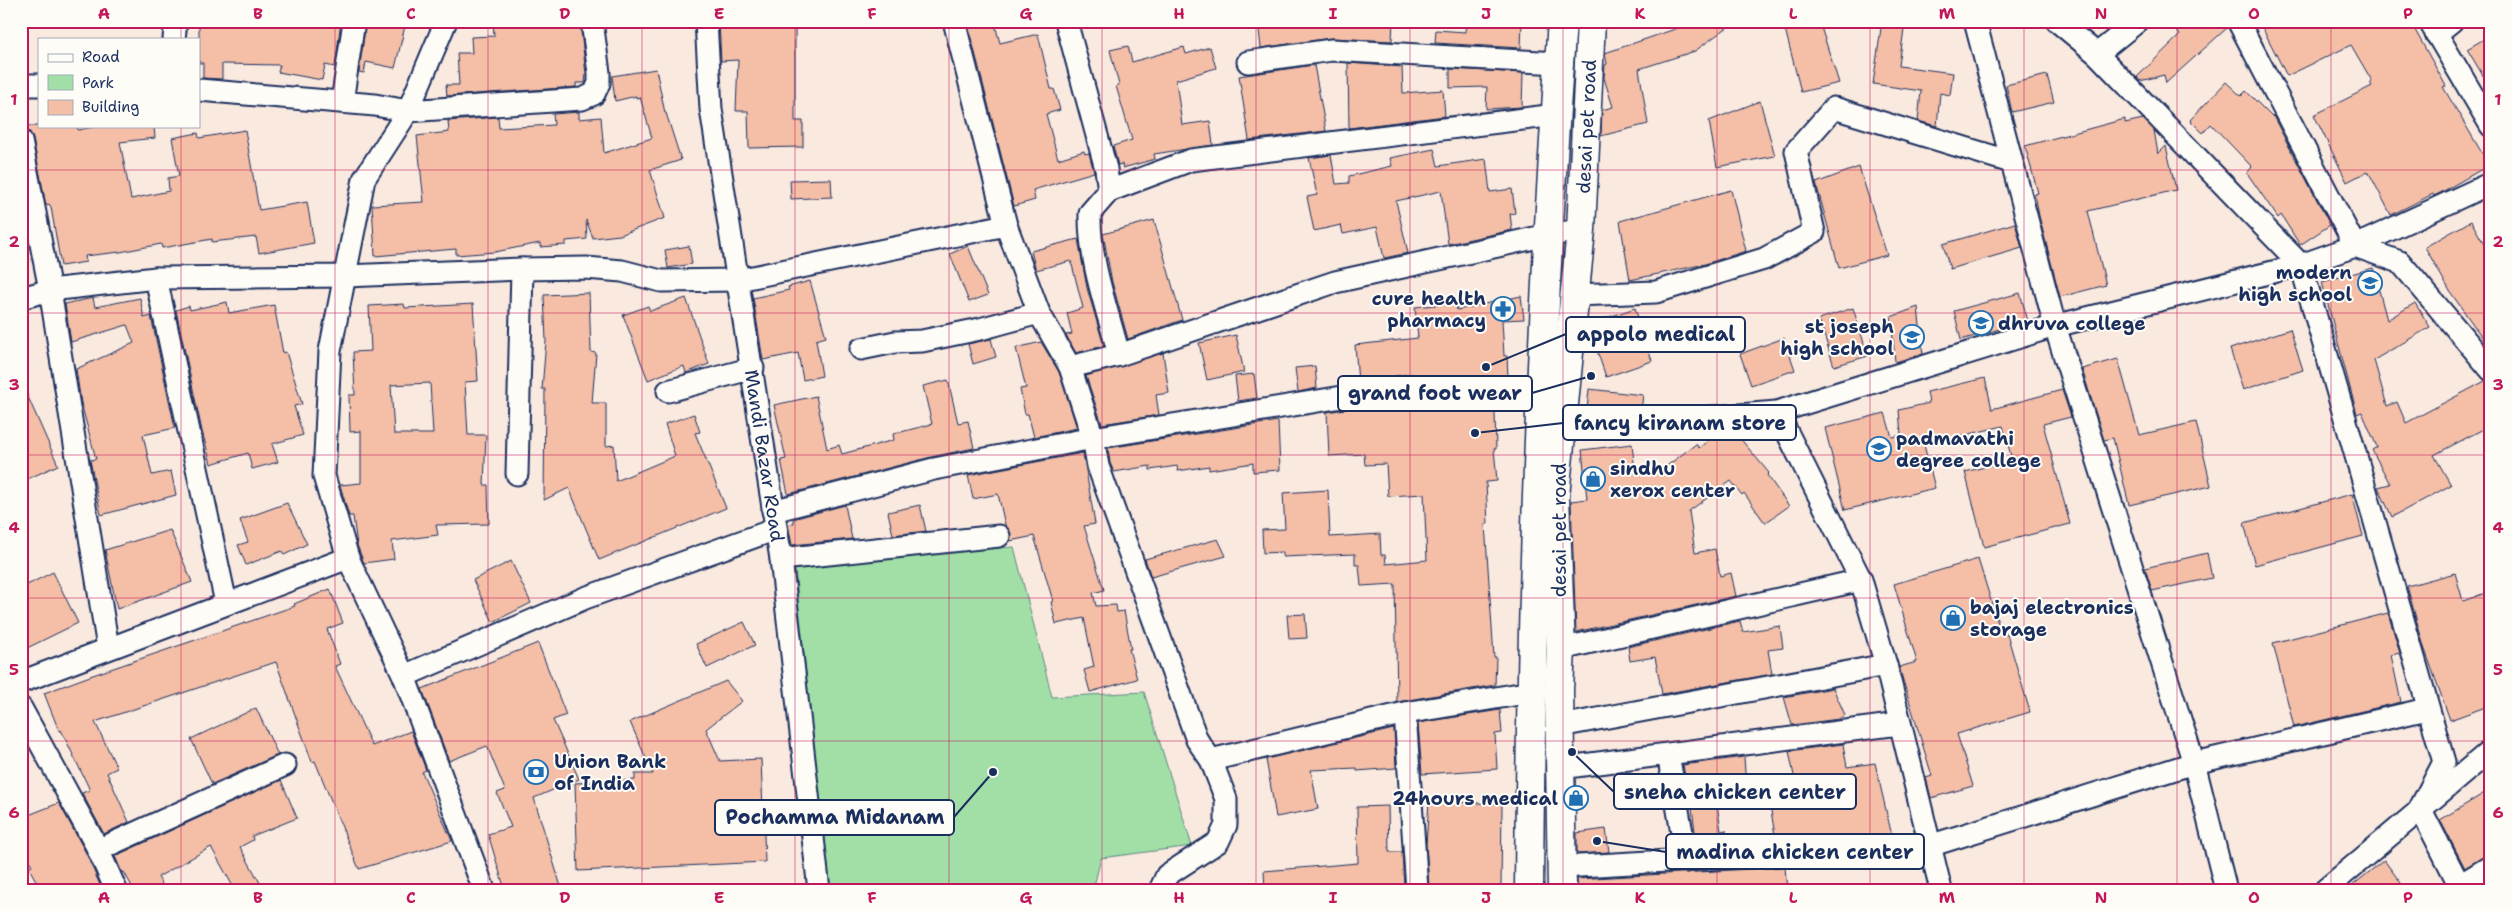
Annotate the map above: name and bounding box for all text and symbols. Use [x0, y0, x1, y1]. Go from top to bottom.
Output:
text: A [98, 3, 110, 24]
text: B [253, 3, 263, 24]
text: C [406, 3, 416, 24]
text: D [559, 3, 571, 24]
text: E [714, 3, 724, 24]
text: F [867, 3, 877, 24]
text: G [1020, 3, 1033, 24]
text: H [1173, 3, 1185, 24]
text: I [1329, 3, 1338, 24]
text: J [1481, 3, 1491, 24]
text: K [1635, 3, 1646, 24]
text: L [1789, 3, 1798, 24]
text: M [1939, 3, 1956, 24]
text: N [2095, 3, 2107, 24]
text: O [2248, 3, 2260, 24]
text: P [2403, 3, 2413, 24]
legend [38, 38, 200, 128]
text: Road [82, 47, 120, 67]
street label: desai pet road [1570, 59, 1602, 194]
text: Park [82, 73, 114, 93]
text: 1 [10, 89, 18, 110]
text: 1 [2494, 89, 2502, 110]
text: Building [82, 97, 139, 117]
text: 2 [8, 231, 20, 252]
text: 2 [2492, 231, 2504, 252]
place label: modern high school [2238, 260, 2352, 307]
school or university icon: modern high school [2357, 270, 2383, 296]
place label: cure health pharmacy [1372, 286, 1486, 333]
pharmacy icon: cure health pharmacy [1490, 296, 1516, 322]
school or university icon: dhruva college [1968, 310, 1994, 336]
place label: dhruva college [1998, 311, 2146, 336]
place label: st joseph high school [1780, 314, 1894, 361]
callout: appolo medical [1566, 317, 1745, 352]
text: appolo medical [1577, 321, 1735, 347]
school or university icon: st joseph high school [1899, 324, 1925, 350]
street label: Mandi Bazar Road [739, 368, 791, 544]
text: 3 [8, 374, 20, 395]
text: 3 [2492, 374, 2504, 395]
callout: grand foot wear [1338, 376, 1532, 411]
text: grand foot wear [1348, 380, 1522, 406]
callout: fancy kiranam store [1563, 405, 1796, 440]
text: fancy kiranam store [1574, 410, 1786, 436]
place label: padmavathi degree college [1896, 426, 2041, 473]
school or university icon: padmavathi degree college [1866, 436, 1892, 462]
place label: sindhu xerox center [1610, 456, 1735, 503]
street label: desai pet road [1547, 463, 1572, 597]
shop icon: sindhu xerox center [1580, 466, 1606, 492]
text: 4 [8, 517, 20, 538]
text: 4 [2492, 517, 2504, 538]
place label: bajaj electronics storage [1970, 595, 2134, 642]
shop icon: bajaj electronics storage [1940, 605, 1966, 631]
text: 5 [9, 659, 19, 680]
text: 5 [2493, 659, 2503, 680]
place label: Union Bank of India [554, 749, 666, 796]
bank icon: Union Bank of India [523, 759, 549, 785]
callout: sneha chicken center [1614, 774, 1856, 809]
text: sneha chicken center [1624, 779, 1846, 805]
shop icon: 24hours medical [1563, 785, 1589, 811]
place label: 24hours medical [1392, 786, 1558, 811]
callout: Pochamma Midanam [715, 800, 954, 835]
text: 6 [8, 802, 20, 823]
text: 6 [2492, 802, 2504, 823]
text: Pochamma Midanam [726, 804, 944, 830]
callout: madina chicken center [1666, 834, 1924, 869]
text: madina chicken center [1676, 839, 1914, 865]
text: A [98, 887, 110, 908]
text: B [253, 887, 263, 908]
text: C [406, 887, 416, 908]
text: D [559, 887, 571, 908]
text: E [714, 887, 724, 908]
text: F [867, 887, 877, 908]
text: G [1020, 887, 1033, 908]
text: H [1173, 887, 1185, 908]
text: I [1329, 887, 1338, 908]
text: J [1481, 887, 1491, 908]
text: K [1635, 887, 1646, 908]
text: L [1789, 887, 1798, 908]
text: M [1939, 887, 1956, 908]
text: N [2095, 887, 2107, 908]
text: O [2248, 887, 2260, 908]
text: P [2403, 887, 2413, 908]

